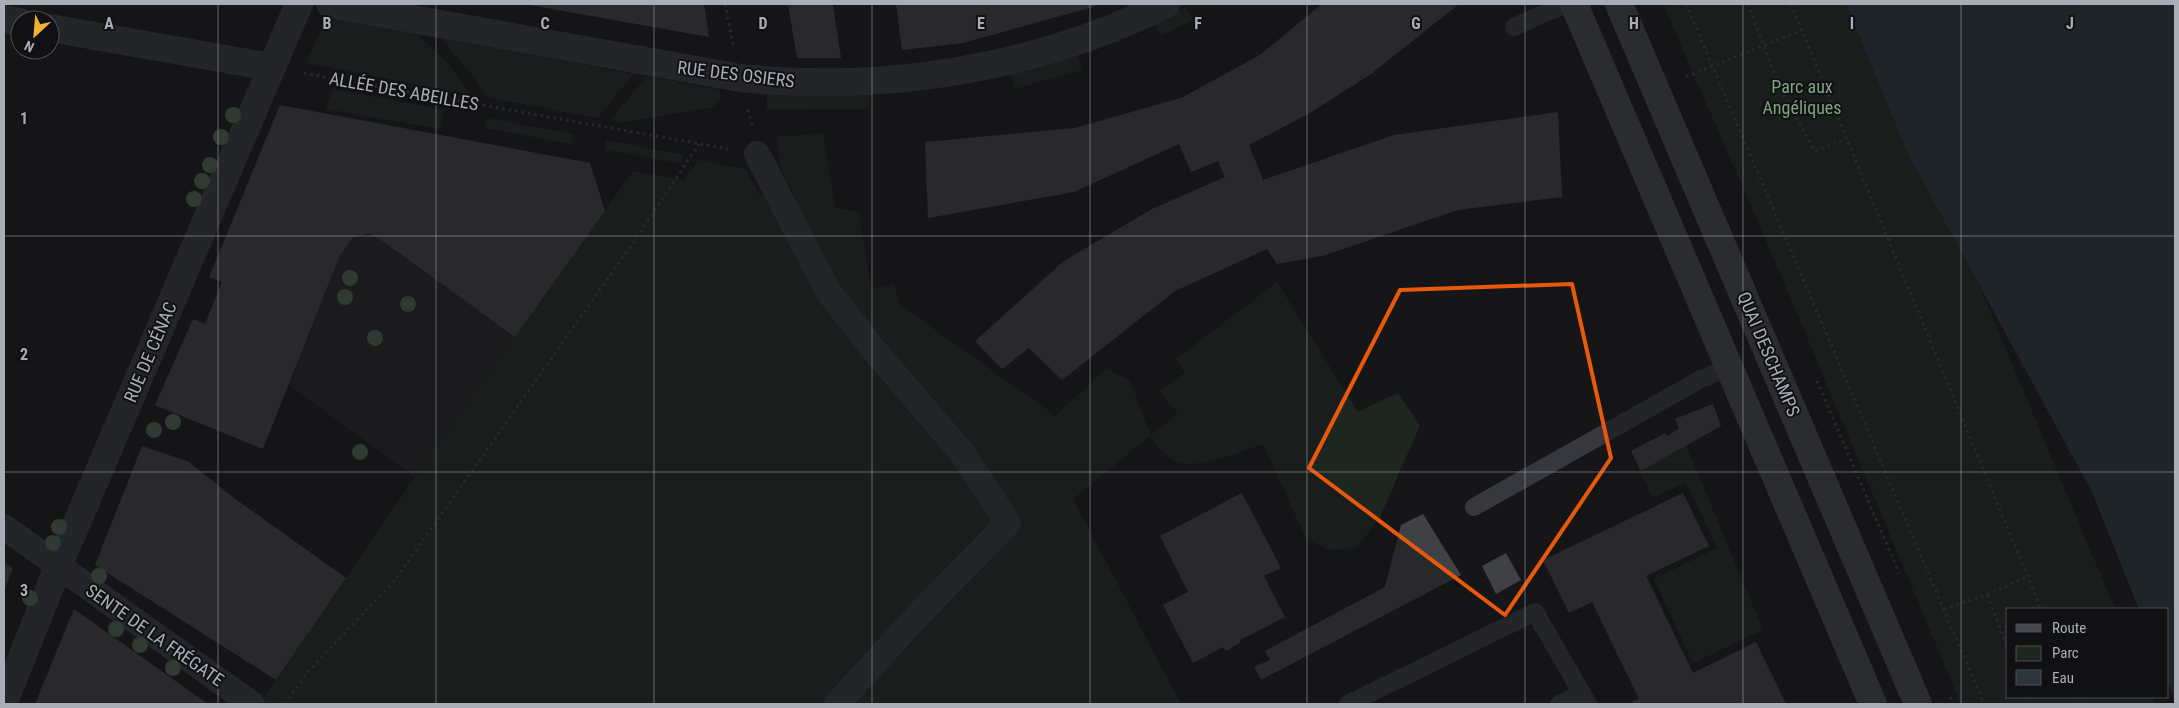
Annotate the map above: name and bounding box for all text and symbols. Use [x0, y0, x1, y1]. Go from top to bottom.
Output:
north arrow [10, 10, 60, 60]
text: A [104, 14, 114, 33]
text: B [323, 14, 332, 33]
text: C [540, 14, 550, 33]
text: D [758, 14, 768, 33]
text: E [977, 14, 985, 33]
text: F [1194, 14, 1202, 33]
text: G [1411, 14, 1421, 33]
text: H [1629, 14, 1639, 33]
text: I [1850, 14, 1854, 33]
text: J [2066, 14, 2074, 33]
text: N [22, 38, 37, 56]
street label: RUE DES OSIERS [676, 56, 796, 92]
street label: ALLÉE DES ABEILLES [328, 68, 480, 114]
park label: Parc aux Angéliques [1762, 76, 1842, 118]
text: 1 [20, 109, 28, 128]
street label: QUAI DESCHAMPS [1733, 289, 1805, 419]
street label: RUE DE CÉNAC [119, 299, 181, 405]
text: 2 [20, 345, 28, 364]
street label: SENTE DE LA FRÉGATE [82, 579, 228, 691]
text: 3 [20, 581, 28, 600]
legend [2006, 608, 2169, 698]
text: Route [2052, 619, 2086, 637]
text: Parc [2052, 644, 2079, 662]
text: Eau [2052, 669, 2074, 687]

